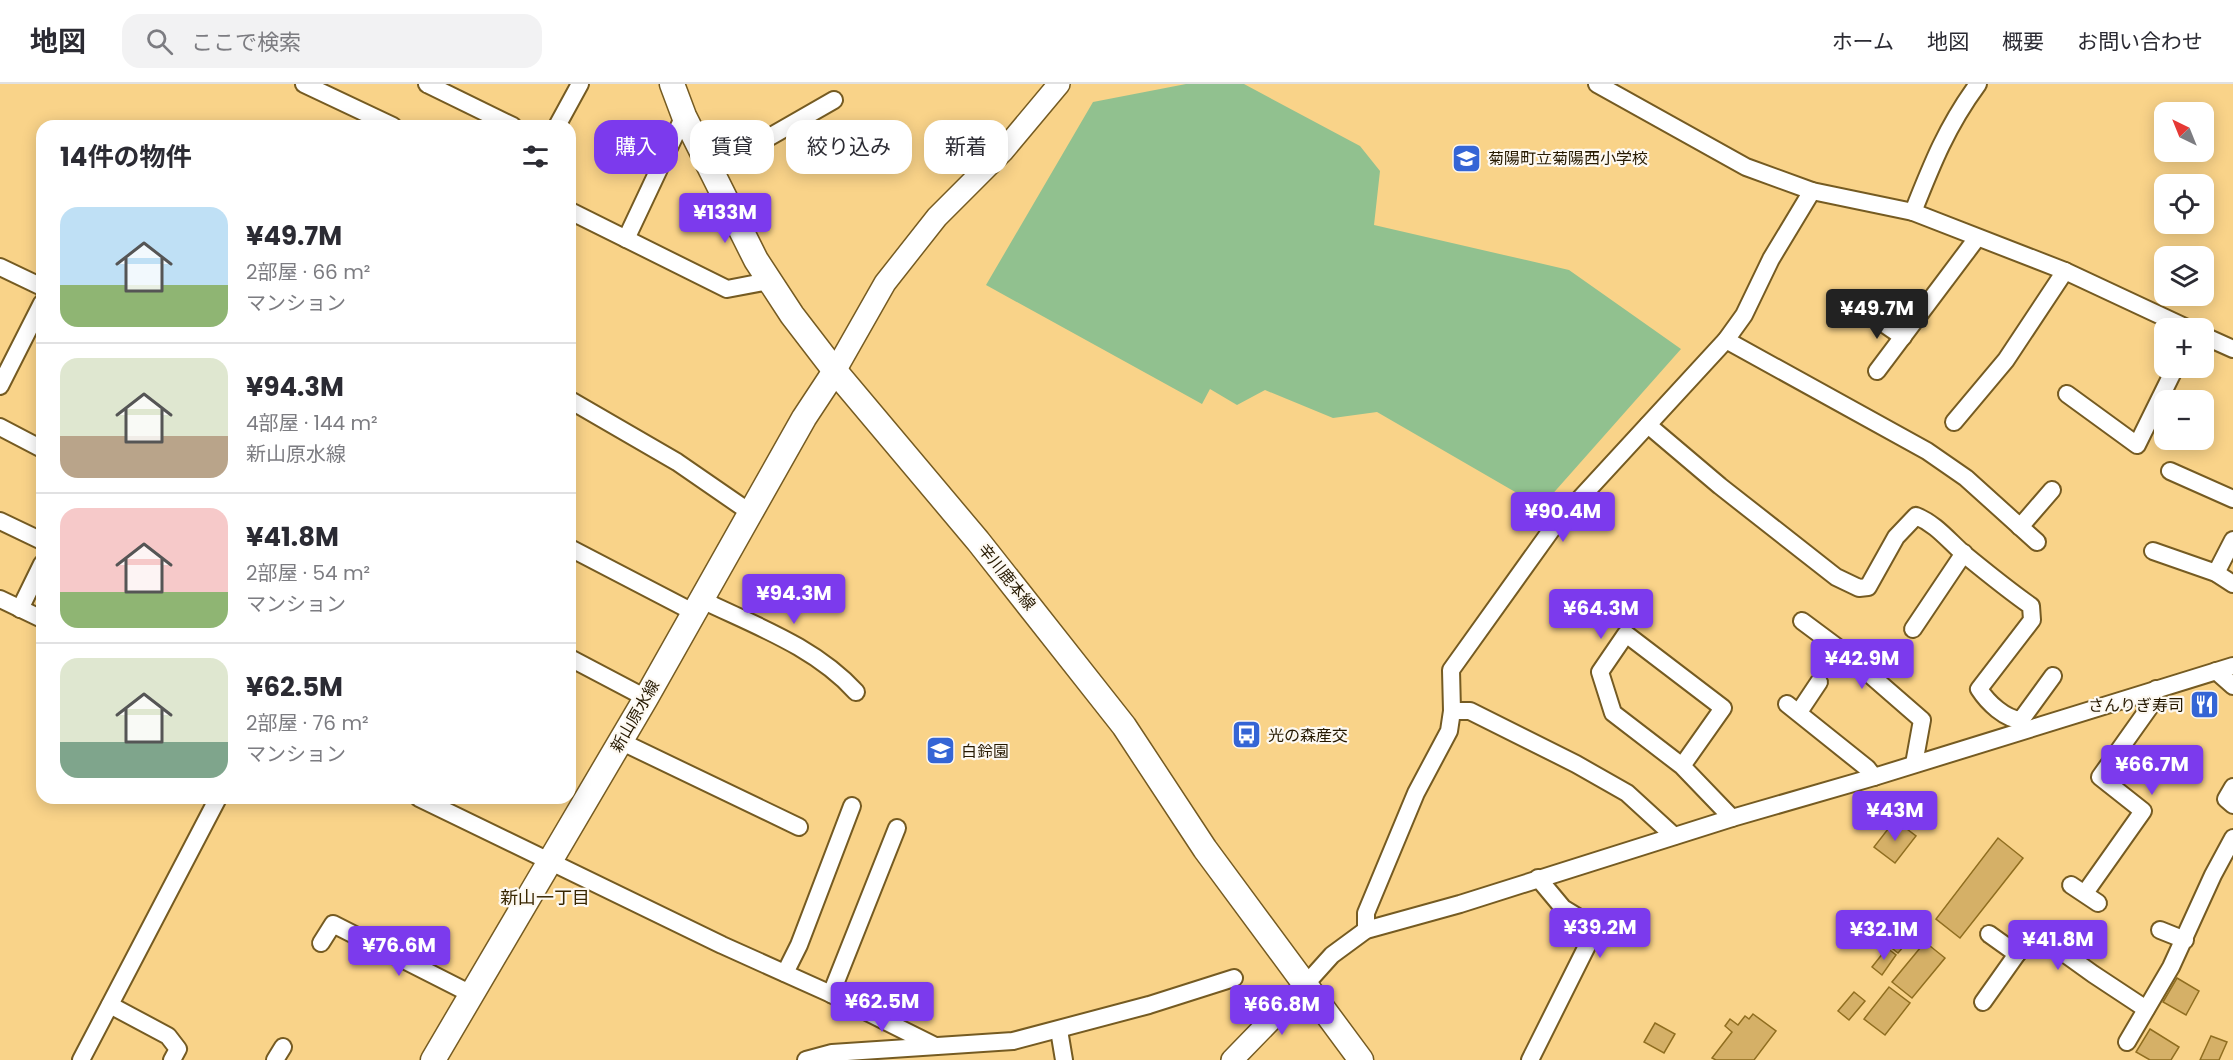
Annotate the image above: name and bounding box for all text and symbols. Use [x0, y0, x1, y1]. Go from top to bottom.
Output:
search box [122, 14, 542, 68]
text: 地図 [30, 22, 86, 61]
icon: search [143, 25, 176, 58]
text: ここで検索 [191, 27, 301, 58]
text: ホーム [1832, 27, 1894, 56]
text: 地図 [1927, 27, 1969, 56]
text: 概要 [2002, 27, 2044, 56]
text: お問い合わせ [2077, 27, 2203, 56]
north arrow [2154, 102, 2214, 162]
map controls [2154, 102, 2214, 450]
chip: 購入 [594, 120, 678, 174]
chip: 賃貸 [690, 120, 774, 174]
chip: 絞り込み [786, 120, 912, 174]
chip: 新着 [924, 120, 1008, 174]
text: 14件の物件 [60, 139, 191, 175]
icon: filters [519, 140, 552, 173]
school or university icon: 菊陽町立菊陽西小学校 [1451, 142, 1483, 174]
place label: 菊陽町立菊陽西小学校 [1488, 147, 1648, 170]
button: locate [2154, 174, 2214, 234]
pin: ¥133M [683, 193, 767, 244]
text: ¥133M [693, 198, 757, 226]
text: ¥49.7M [246, 218, 342, 254]
icon: home [108, 231, 180, 303]
button: layers [2154, 246, 2214, 306]
text: 2部屋 · 66 m² [246, 258, 370, 286]
text: マンション [246, 289, 346, 317]
pin: ¥49.7M [1828, 289, 1926, 340]
text: ¥49.7M [1840, 294, 1914, 322]
button: + [2154, 318, 2214, 378]
text: ¥94.3M [246, 369, 344, 405]
icon: home [108, 382, 180, 454]
button: − [2154, 390, 2214, 450]
text: 4部屋 · 144 m² [246, 409, 378, 437]
text: 新山原水線 [246, 440, 346, 468]
pin: ¥90.4M [1514, 492, 1612, 543]
text: ¥90.4M [1525, 497, 1601, 525]
text: ¥41.8M [246, 519, 339, 555]
icon: home [108, 532, 180, 604]
street label: 辛川鹿本線 [973, 539, 1041, 615]
text: 2部屋 · 54 m² [246, 559, 370, 587]
pin: ¥94.3M [745, 574, 843, 625]
text: ¥94.3M [756, 579, 832, 607]
pin: ¥64.3M [1552, 589, 1650, 640]
text: マンション [246, 590, 346, 618]
text: ¥64.3M [1563, 594, 1639, 622]
pin: ¥42.9M [1813, 639, 1911, 690]
text: ¥42.9M [1825, 644, 1899, 672]
text: ¥62.5M [246, 669, 343, 705]
street label: 新山原水線 [605, 676, 665, 756]
icon: home [108, 682, 180, 754]
restaurant icon: さんりぎ寿司 [2189, 689, 2221, 721]
place label: さんりぎ寿司 [2088, 694, 2184, 717]
text: 2部屋 · 76 m² [246, 709, 369, 737]
bus stop icon: 光の森産交 [1231, 719, 1263, 751]
place label: 光の森産交 [1268, 724, 1348, 747]
school or university icon: 白鈴園 [924, 735, 956, 767]
text: マンション [246, 740, 346, 768]
place label: 白鈴園 [961, 740, 1009, 763]
pin: ¥66.7M [2103, 745, 2201, 796]
text: ¥66.7M [2115, 750, 2189, 778]
pin: ¥43M [1859, 791, 1931, 842]
text: ¥43M [1866, 796, 1924, 824]
district label: 新山一丁目 [500, 885, 590, 910]
pin: ¥39.2M [1551, 908, 1649, 959]
pin: ¥32.1M [1835, 910, 1933, 961]
text: ¥39.2M [1563, 913, 1637, 941]
text: ¥32.1M [1850, 915, 1918, 943]
pin: ¥41.8M [2009, 920, 2107, 971]
text: ¥41.8M [2022, 925, 2094, 953]
pin: ¥76.6M [350, 926, 448, 977]
text: ¥76.6M [362, 931, 436, 959]
pin: ¥62.5M [833, 982, 931, 1033]
pin: ¥66.8M [1233, 985, 1331, 1036]
text: ¥62.5M [845, 987, 919, 1015]
text: ¥66.8M [1244, 990, 1320, 1018]

